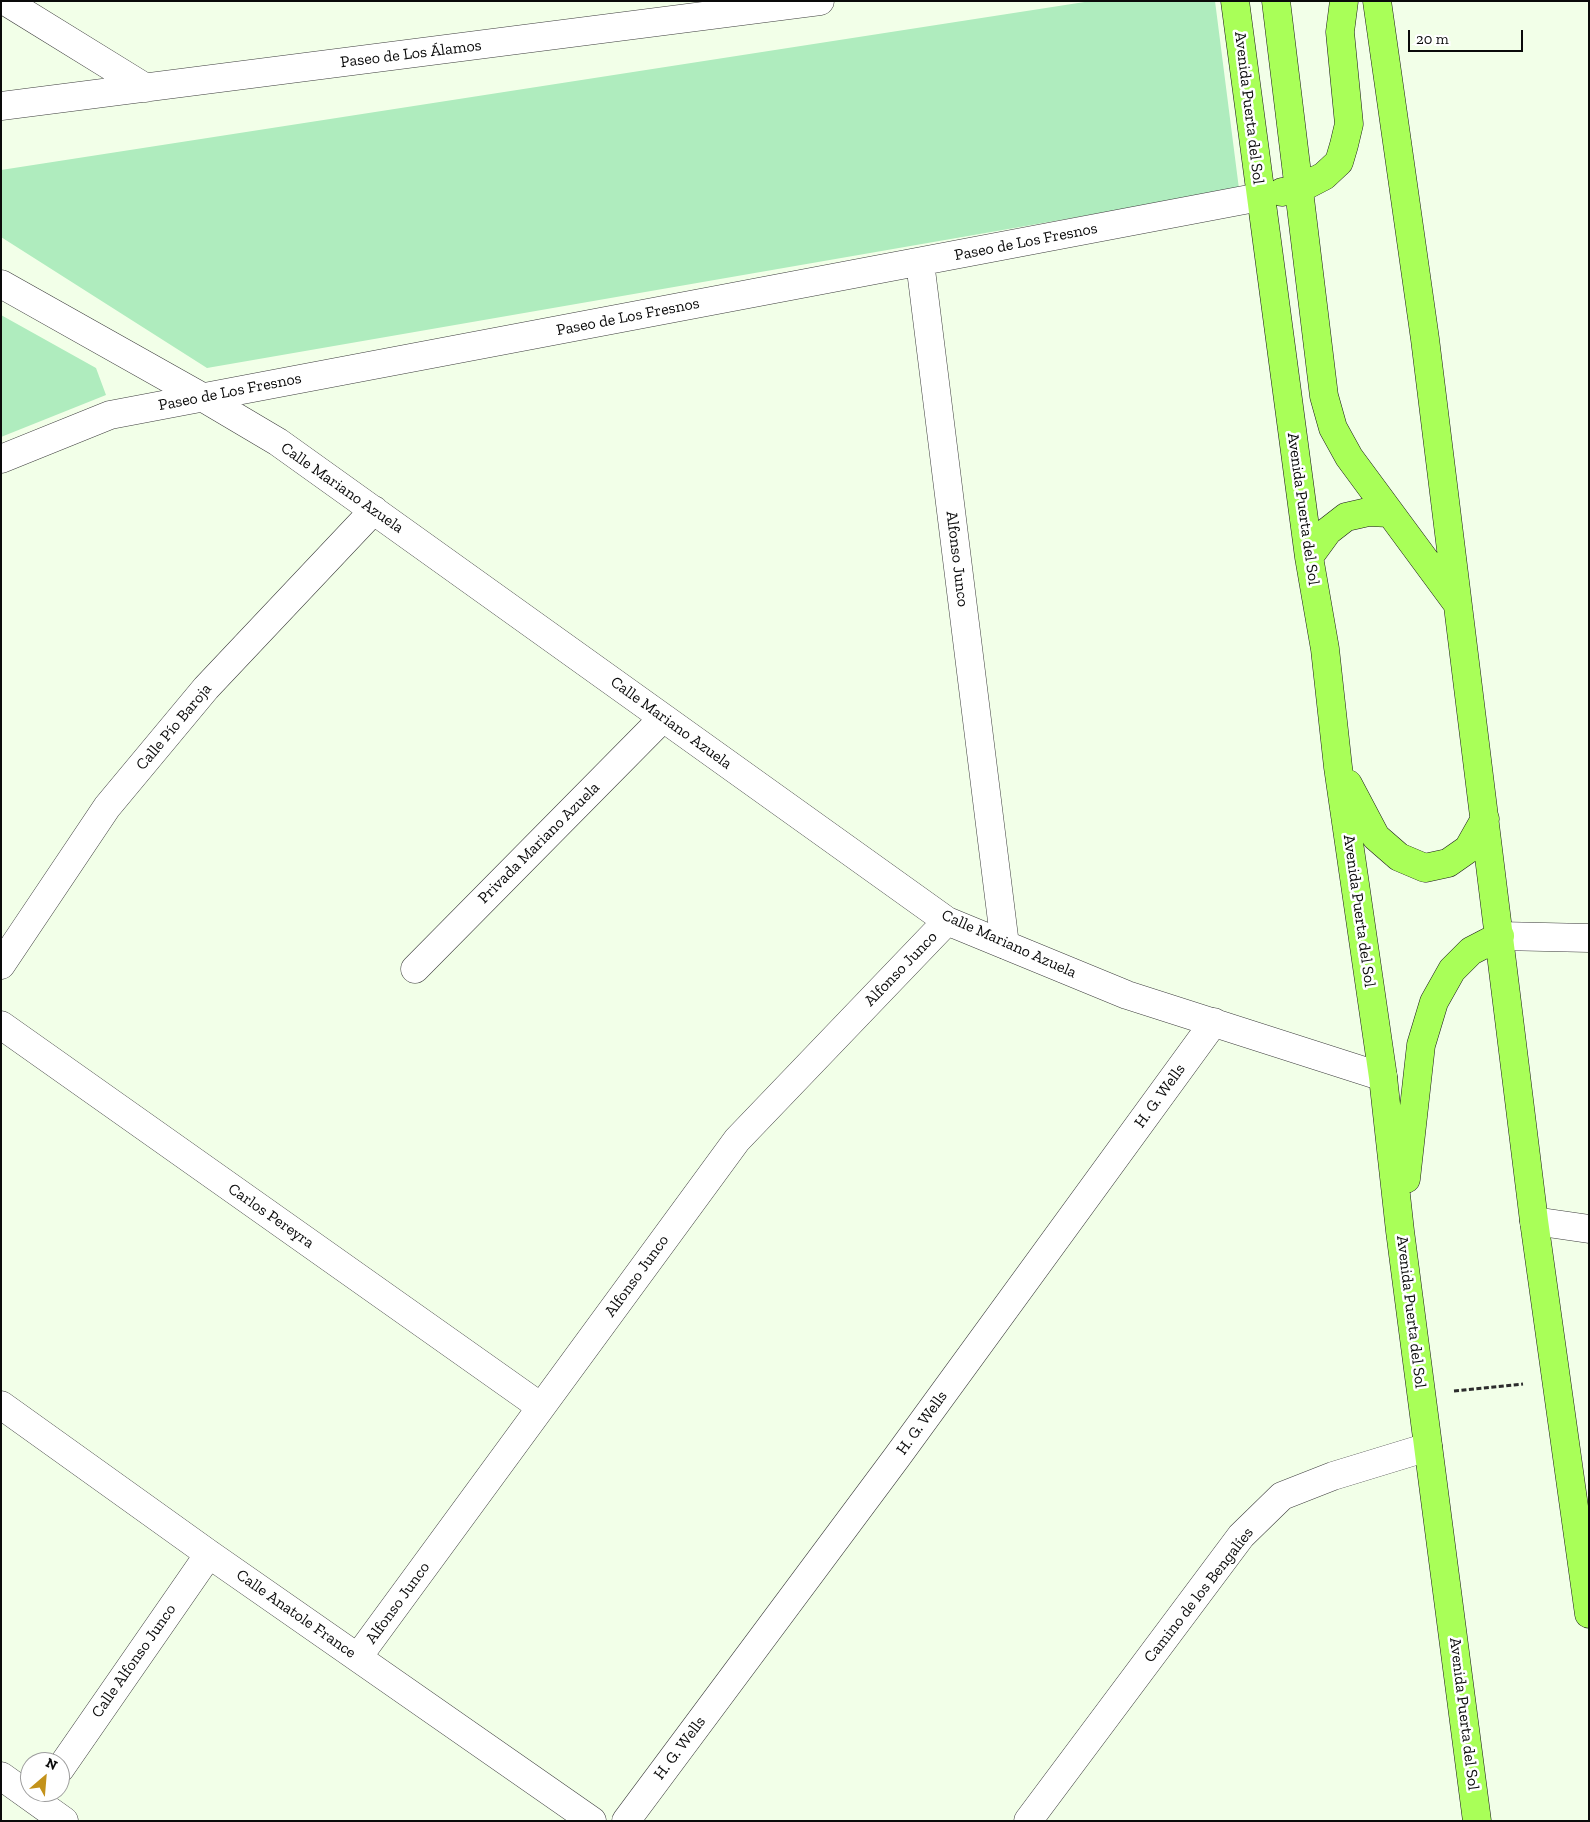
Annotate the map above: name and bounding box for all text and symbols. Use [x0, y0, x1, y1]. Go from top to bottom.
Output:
scale bar [1410, 20, 1525, 52]
text: 20 m [1416, 30, 1449, 48]
street label: Avenida Puerta del Sol [1230, 31, 1268, 185]
street label: Paseo de Los Álamos [339, 36, 483, 72]
street label: Paseo de Los Fresnos [953, 219, 1099, 265]
street label: Paseo de Los Fresnos [555, 294, 701, 340]
street label: Paseo de Los Fresnos [157, 369, 303, 415]
street label: Avenida Puerta del Sol [1283, 432, 1323, 586]
street label: Calle Mariano Azuela [277, 438, 407, 538]
street label: Alfonso Junco [942, 510, 972, 608]
street label: Calle Mariano Azuela [606, 672, 736, 774]
street label: Calle Pío Baroja [132, 680, 216, 774]
street label: Privada Mariano Azuela [474, 778, 604, 908]
street label: Avenida Puerta del Sol [1339, 834, 1379, 988]
street label: Calle Mariano Azuela [939, 906, 1079, 982]
street label: Alfonso Junco [861, 928, 941, 1010]
street label: H. G. Wells [1130, 1060, 1190, 1132]
street label: Carlos Pereyra [224, 1179, 318, 1253]
street label: Alfonso Junco [601, 1231, 673, 1321]
street label: Avenida Puerta del Sol [1392, 1235, 1430, 1389]
street label: H. G. Wells [892, 1387, 952, 1459]
street label: Camino de los Bengalíes [1140, 1523, 1258, 1667]
street label: Alfonso Junco [362, 1558, 434, 1648]
street label: Calle Anatole France [232, 1565, 360, 1663]
street label: Calle Alfonso Junco [88, 1600, 180, 1722]
street label: Avenida Puerta del Sol [1445, 1637, 1483, 1791]
street label: H. G. Wells [650, 1713, 710, 1783]
north arrow [20, 1752, 70, 1802]
text: N [43, 1754, 60, 1774]

